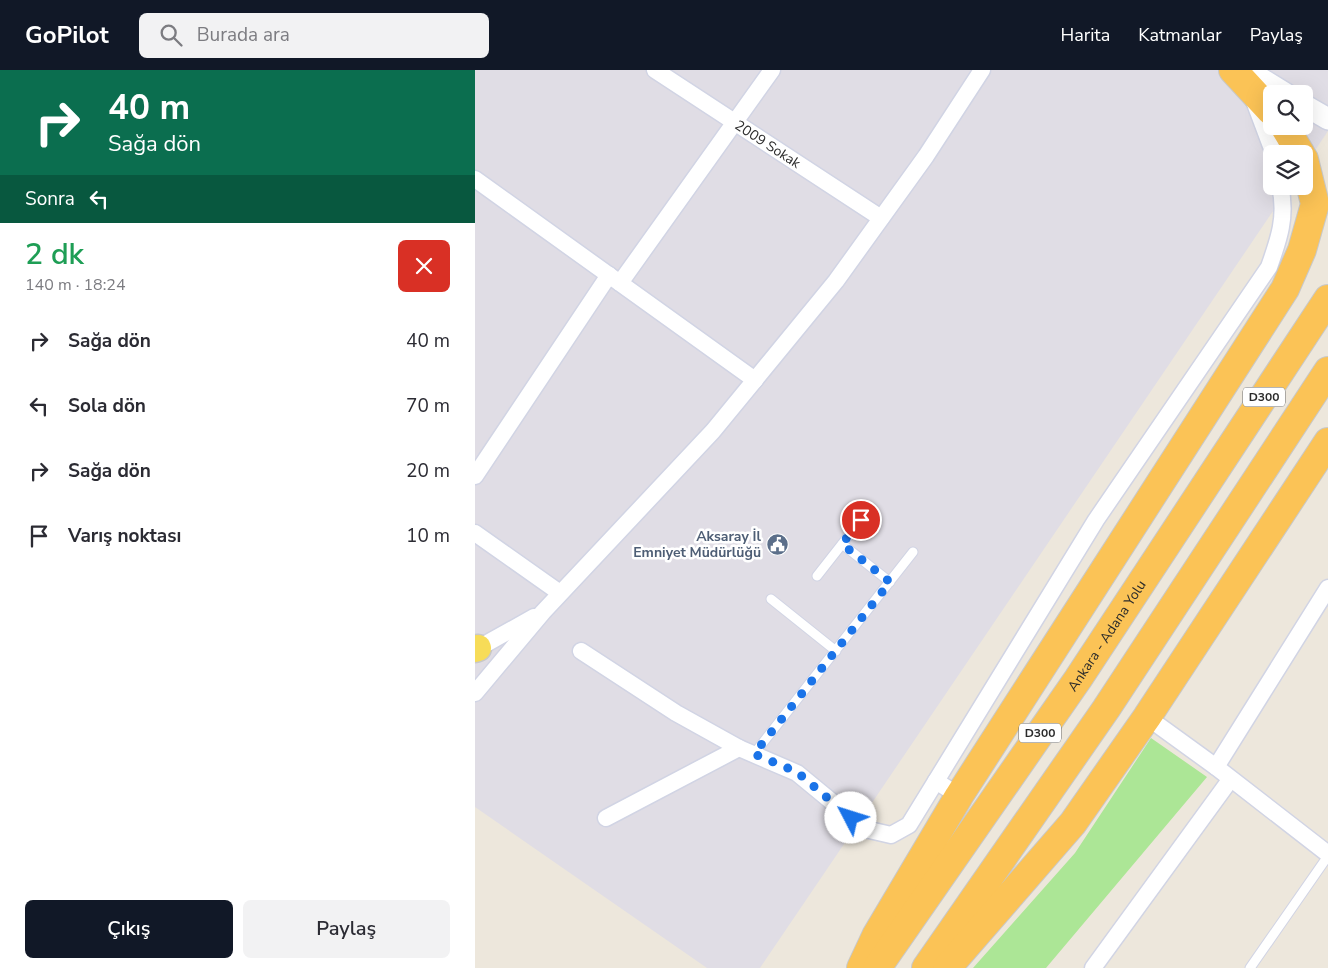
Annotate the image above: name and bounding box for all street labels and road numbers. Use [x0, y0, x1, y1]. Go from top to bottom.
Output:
street label: 2009 Sokak [731, 115, 805, 173]
road number: D300 [1243, 388, 1285, 407]
street label: Ankara - Adana Yolu [1063, 576, 1150, 695]
road number: D300 [1019, 724, 1061, 742]

